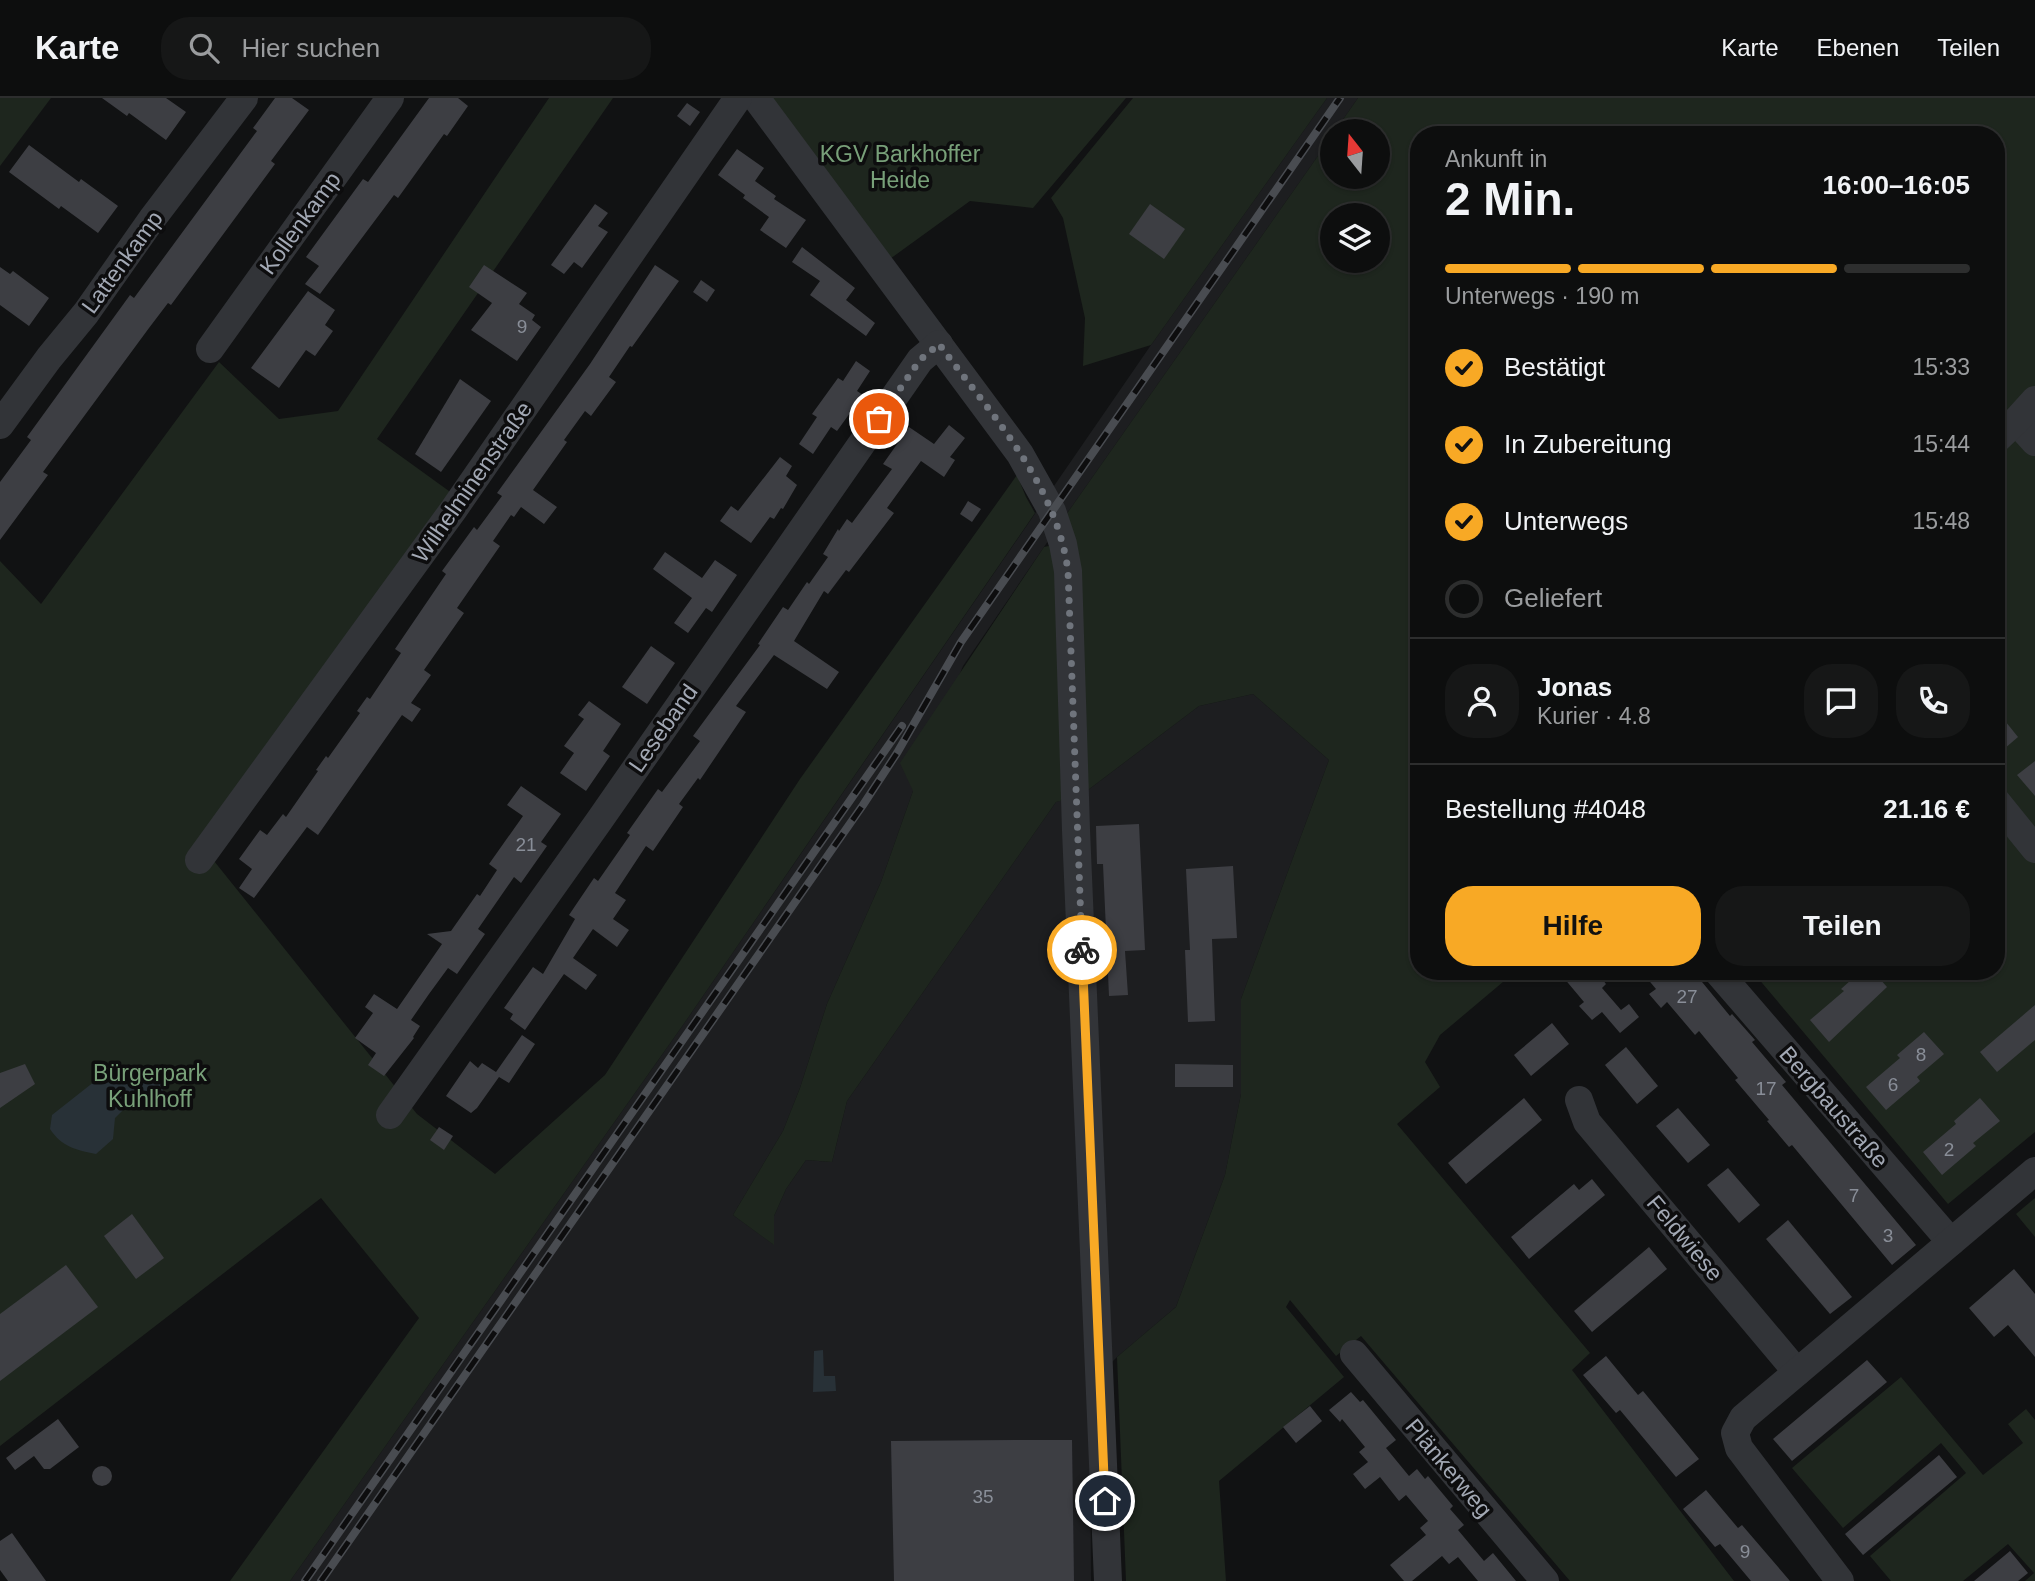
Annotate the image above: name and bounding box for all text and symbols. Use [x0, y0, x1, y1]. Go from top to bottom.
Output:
search box [161, 17, 651, 80]
text: Karte [35, 29, 119, 66]
icon: search [185, 29, 223, 67]
text: Hier suchen [241, 33, 380, 63]
text: Karte [1721, 34, 1779, 61]
text: Ebenen [1817, 34, 1899, 61]
text: Teilen [1937, 34, 2000, 61]
north arrow [1320, 119, 1390, 189]
map controls [1320, 119, 1390, 273]
park label: KGV Barkhoffer Heide [820, 141, 981, 193]
text: Ankunft in [1445, 146, 1547, 172]
street label: Kollenkamp [254, 167, 346, 279]
text: 16:00–16:05 [1823, 170, 1970, 200]
text: 2 Min. [1445, 173, 1575, 225]
button: layers [1320, 203, 1390, 273]
street label: Lattenkamp [76, 206, 168, 318]
text: Unterwegs · 190 m [1445, 283, 1639, 309]
house number: 9 [517, 316, 527, 337]
icon: check [1445, 349, 1483, 387]
text: Bestätigt [1504, 352, 1605, 382]
text: 15:33 [1912, 354, 1970, 380]
pin [849, 389, 909, 449]
street label: Wilhelminenstraße [407, 397, 537, 567]
icon: bag [860, 400, 898, 438]
icon: check [1445, 426, 1483, 464]
text: In Zubereitung [1504, 429, 1672, 459]
text: 15:44 [1912, 431, 1970, 457]
icon: check [1445, 503, 1483, 541]
text: Unterwegs [1504, 506, 1628, 536]
text: 15:48 [1912, 508, 1970, 534]
text: Geliefert [1504, 583, 1602, 613]
button: person [1445, 664, 1519, 738]
button: chat [1804, 664, 1878, 738]
button: phone [1896, 664, 1970, 738]
text: Jonas [1537, 672, 1612, 702]
street label: Leseband [623, 679, 703, 777]
text: Kurier · 4.8 [1537, 703, 1651, 729]
text: Bestellung #4048 [1445, 794, 1646, 824]
text: 21.16 € [1883, 794, 1970, 824]
house number: 21 [515, 834, 537, 855]
button: Hilfe [1445, 886, 1701, 966]
button: Teilen [1715, 886, 1970, 966]
courier [1047, 915, 1117, 985]
icon: bike [1063, 931, 1101, 969]
house number: 27 [1676, 986, 1698, 1007]
street label: Bergbaustraße [1774, 1041, 1894, 1173]
house number: 8 [1916, 1044, 1926, 1065]
park label: Bürgerpark Kuhlhoff [93, 1060, 207, 1112]
house number: 6 [1888, 1074, 1898, 1095]
house number: 17 [1755, 1078, 1777, 1099]
house number: 2 [1944, 1139, 1954, 1160]
house number: 7 [1849, 1185, 1859, 1206]
street label: Feldwiese [1642, 1190, 1728, 1286]
house number: 3 [1883, 1225, 1893, 1246]
street label: Plänkerweg [1400, 1414, 1498, 1522]
pin [1075, 1471, 1135, 1531]
icon: home [1086, 1482, 1124, 1520]
house number: 35 [972, 1486, 994, 1507]
house number: 9 [1740, 1541, 1750, 1562]

